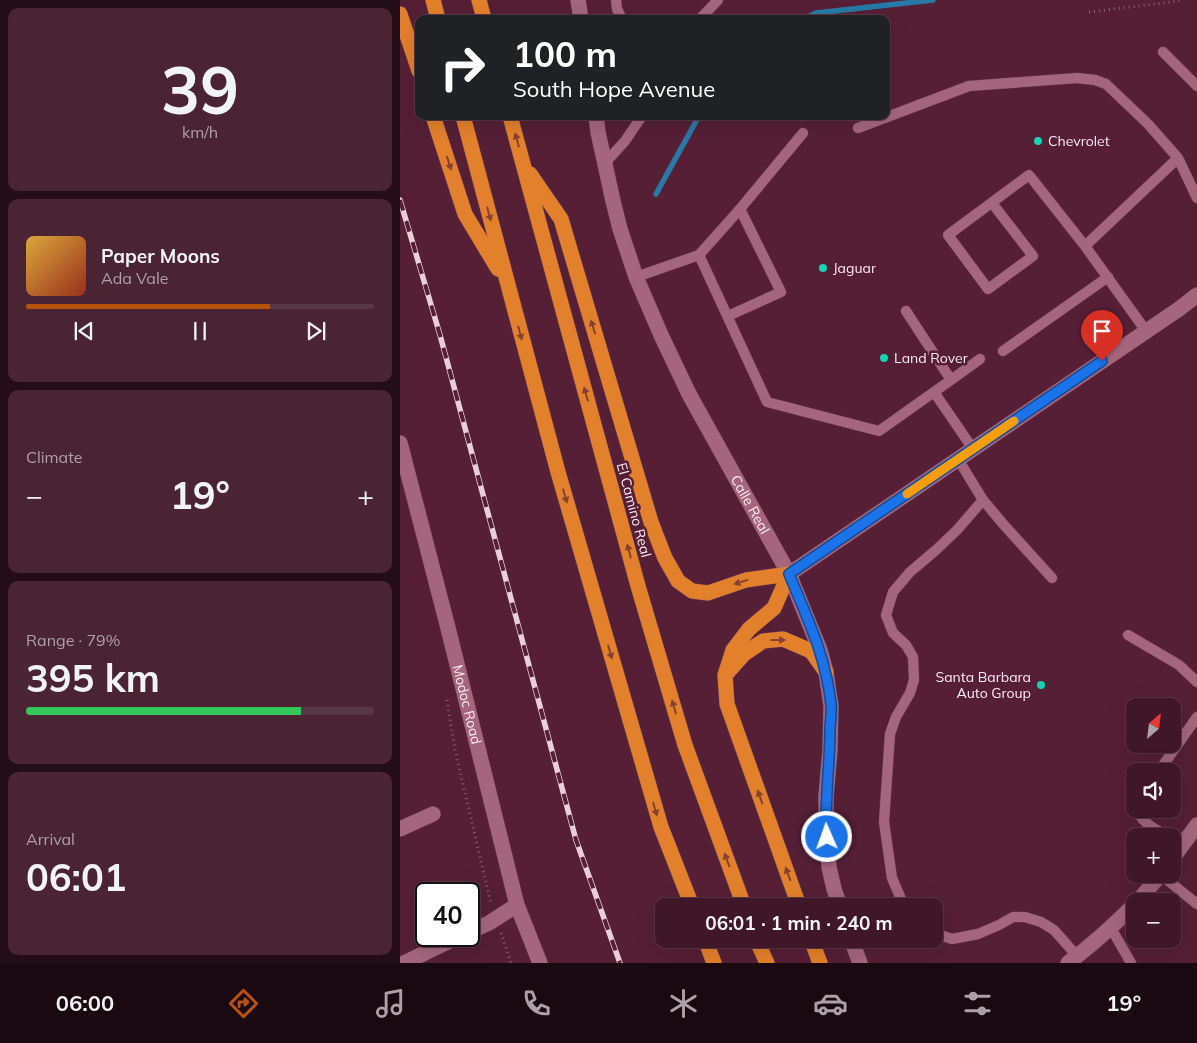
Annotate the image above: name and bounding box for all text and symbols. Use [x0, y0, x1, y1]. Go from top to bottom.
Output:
text: 100 m [513, 32, 617, 76]
icon: right [430, 35, 495, 100]
text: 39 [161, 49, 239, 130]
text: South Hope Avenue [513, 75, 715, 103]
text: km/h [182, 122, 218, 142]
one-way arrow [512, 132, 520, 147]
place label: Chevrolet [1048, 132, 1110, 150]
marker: Chevrolet [1032, 135, 1044, 147]
one-way arrow [445, 155, 453, 170]
one-way arrow [485, 207, 493, 222]
text: Paper Moons [101, 244, 220, 268]
place label: Jaguar [833, 259, 877, 277]
marker: Jaguar [817, 262, 829, 274]
text: Ada Vale [101, 268, 168, 288]
pin [1081, 310, 1123, 361]
icon: previous [70, 317, 98, 345]
icon: pause [186, 317, 214, 345]
icon: next [302, 317, 330, 345]
icon: arrive [1088, 317, 1116, 345]
one-way arrow [588, 320, 596, 335]
one-way arrow [517, 325, 525, 340]
place label: Land Rover [894, 349, 969, 367]
marker: Land Rover [878, 352, 890, 364]
one-way arrow [582, 387, 590, 402]
text: Climate [26, 447, 82, 467]
street label: El Camino Real [613, 461, 655, 559]
text: 19° [170, 471, 230, 519]
street label: Calle Real [727, 472, 774, 537]
text: − [26, 478, 43, 513]
text: + [357, 478, 374, 513]
one-way arrow [562, 489, 570, 504]
one-way arrow [624, 544, 632, 559]
one-way arrow [734, 578, 749, 586]
text: Range · 79% [26, 630, 121, 650]
one-way arrow [770, 636, 786, 644]
one-way arrow [607, 645, 615, 660]
text: 395 km [26, 654, 160, 702]
street label: Modoc Road [448, 663, 486, 746]
place label: Santa Barbara Auto Group [936, 668, 1031, 702]
marker: Santa Barbara Auto Group [1035, 679, 1047, 691]
north arrow [1126, 698, 1181, 752]
map controls [1126, 698, 1181, 948]
one-way arrow [669, 700, 677, 715]
button: sound [1126, 763, 1181, 818]
one-way arrow [756, 789, 764, 804]
one-way arrow [652, 801, 660, 816]
position arrow [800, 810, 852, 862]
button: + [1126, 828, 1181, 883]
text: Arrival [26, 829, 75, 849]
text: 06:01 [26, 853, 127, 901]
one-way arrow [723, 853, 730, 868]
one-way arrow [784, 867, 791, 882]
speed limit sign: 40 [415, 882, 480, 947]
button: − [1126, 893, 1181, 948]
text: 06:01 · 1 min · 240 m [705, 911, 893, 935]
icon: directions [226, 986, 261, 1021]
icon: music [373, 986, 408, 1021]
icon: phone [519, 986, 554, 1021]
icon: climate [666, 986, 701, 1021]
icon: car [813, 986, 848, 1021]
icon: filters [960, 986, 995, 1021]
text: 06:00 [56, 989, 114, 1017]
text: 19° [1106, 989, 1141, 1017]

